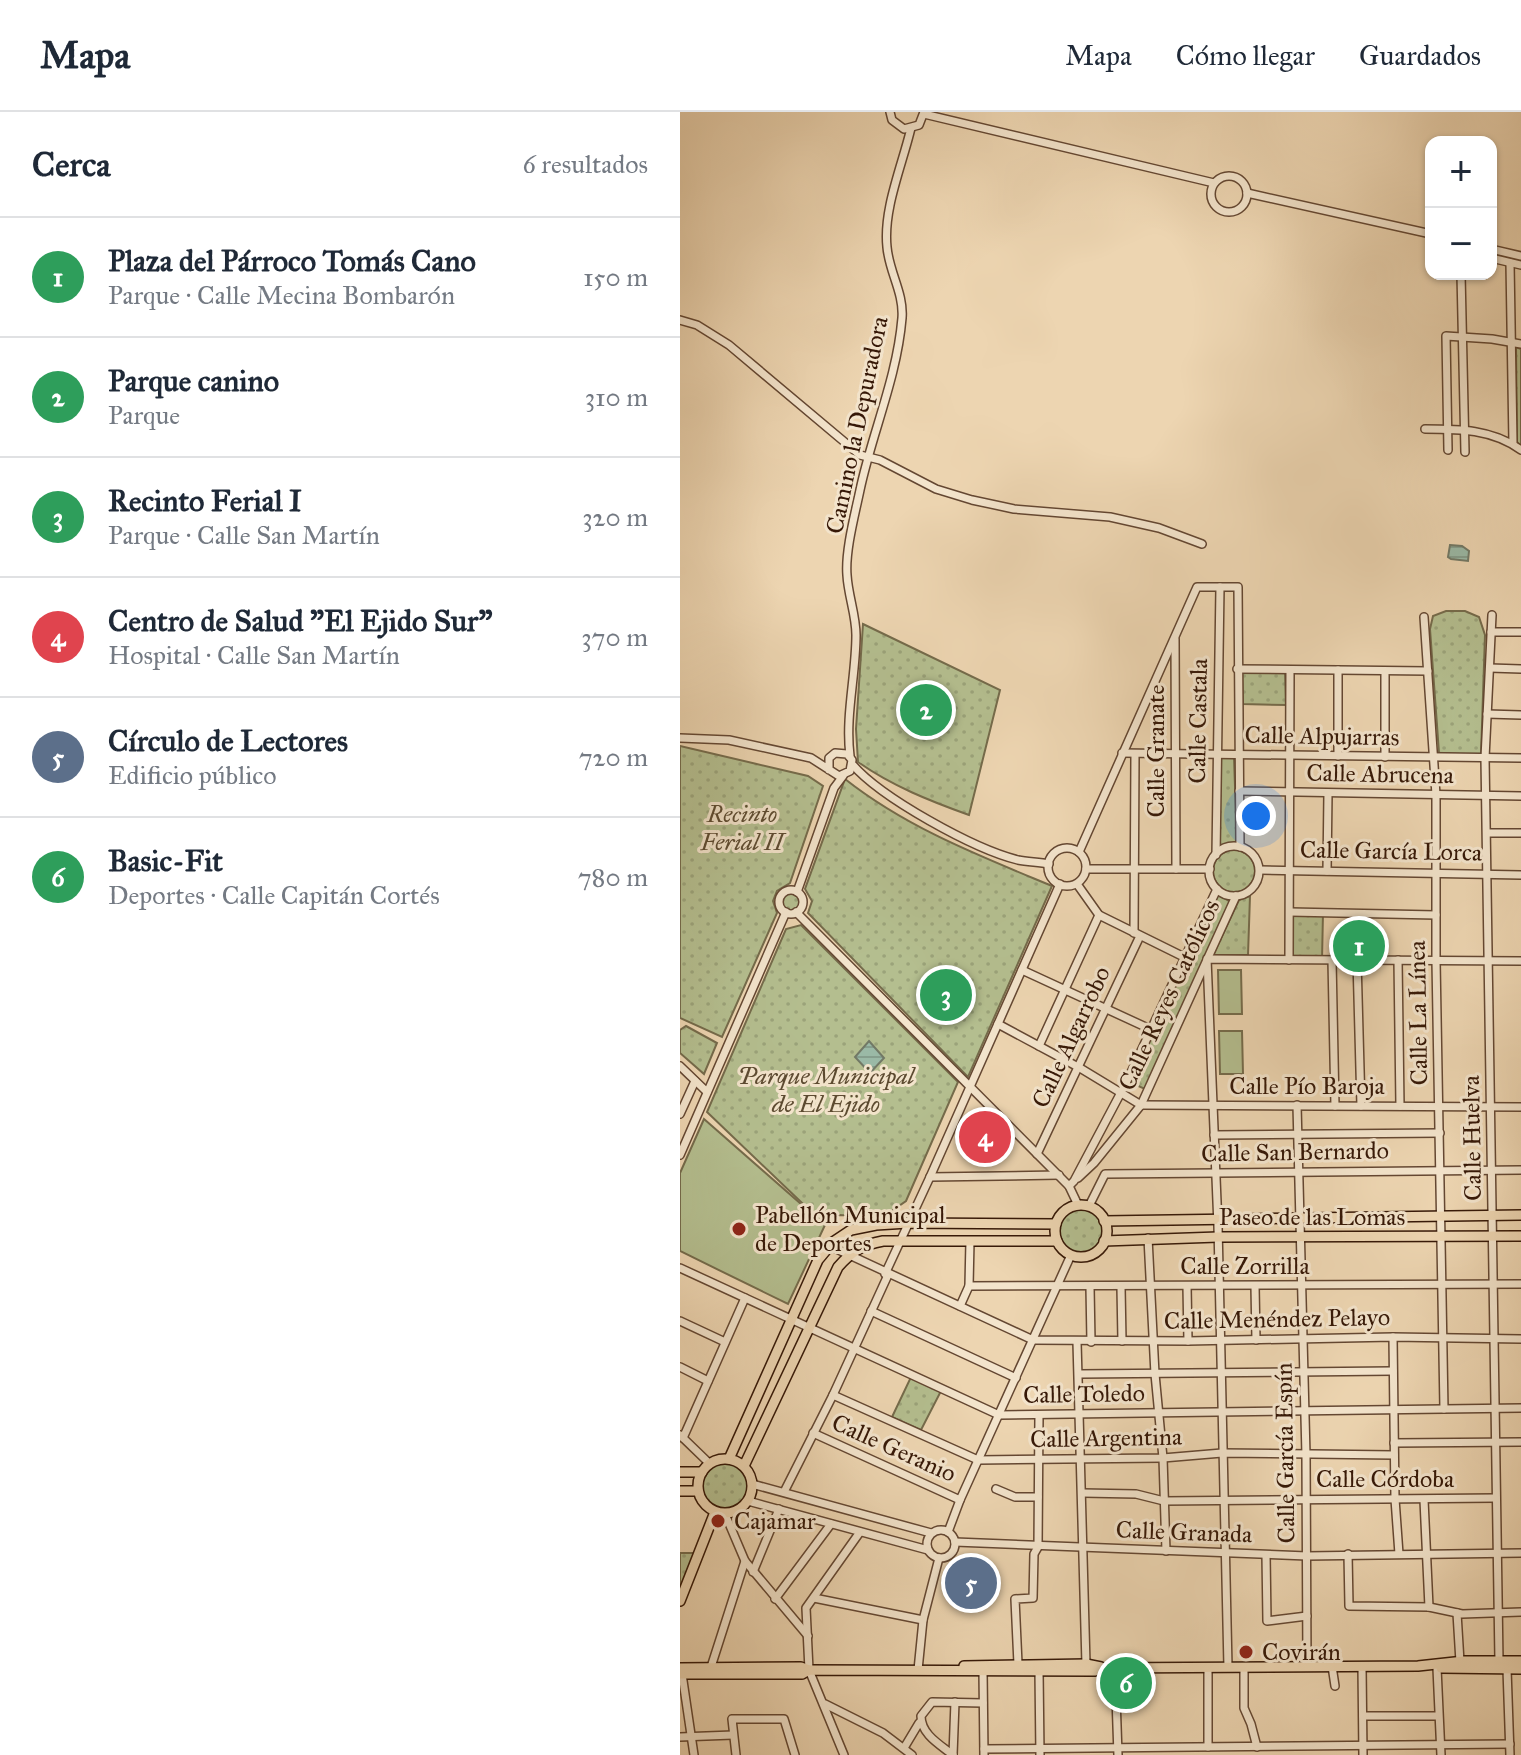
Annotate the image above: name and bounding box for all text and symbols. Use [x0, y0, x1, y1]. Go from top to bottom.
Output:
text: Mapa [40, 32, 130, 78]
text: Mapa [1065, 38, 1132, 73]
text: Cómo llegar [1176, 38, 1315, 73]
text: Guardados [1359, 38, 1481, 73]
map controls [1425, 136, 1497, 280]
button: + [1425, 136, 1497, 208]
text: Cerca [32, 144, 111, 185]
text: 6 resultados [522, 148, 648, 180]
button: − [1425, 208, 1497, 280]
text: Plaza del Párroco Tomás Cano [108, 243, 476, 279]
text: 1 [53, 261, 63, 293]
text: 150 m [583, 261, 648, 293]
text: Parque · Calle Mecina Bombarón [108, 279, 455, 311]
street label: Camino la Depuradora [819, 313, 895, 537]
text: Parque canino [108, 363, 279, 399]
text: 2 [52, 381, 64, 413]
text: 310 m [585, 381, 648, 413]
text: Parque [108, 399, 180, 431]
text: Recinto Ferial I [108, 483, 302, 519]
text: 3 [53, 501, 63, 533]
text: 320 m [582, 501, 648, 533]
text: Parque · Calle San Martín [108, 519, 380, 551]
text: Centro de Salud "El Ejido Sur" [108, 603, 493, 639]
text: 4 [51, 621, 65, 653]
text: 370 m [581, 621, 648, 653]
text: Hospital · Calle San Martín [108, 639, 400, 671]
street label: Calle Castala [1182, 657, 1214, 784]
pin: 2 [900, 680, 952, 740]
street label: Calle Granate [1141, 685, 1171, 817]
street label: Calle Alpujarras [1244, 720, 1400, 752]
text: Círculo de Lectores [108, 723, 348, 759]
text: 5 [52, 741, 64, 773]
text: 720 m [579, 741, 648, 773]
street label: Calle Abrucena [1306, 758, 1455, 790]
text: Edificio público [108, 759, 276, 791]
your location [1236, 796, 1276, 836]
park label: Recinto Ferial II [700, 799, 787, 857]
street label: Calle García Lorca [1300, 834, 1483, 868]
text: Basic-Fit [108, 843, 223, 879]
text: 6 [51, 861, 65, 893]
text: 780 m [578, 861, 648, 893]
text: Deportes · Calle Capitán Cortés [108, 879, 440, 911]
street label: Calle Reyes Católicos [1112, 895, 1226, 1095]
pin: 1 [1333, 916, 1385, 976]
street label: Calle La Línea [1402, 939, 1434, 1086]
street label: Calle Algarrobo [1025, 961, 1117, 1113]
pin: 3 [920, 965, 972, 1025]
park label: Parque Municipal de El Ejido [738, 1061, 917, 1119]
street label: Calle Pío Baroja [1229, 1071, 1386, 1101]
street label: Calle Huelva [1456, 1074, 1488, 1201]
pin: 4 [959, 1107, 1011, 1167]
street label: Calle San Bernardo [1201, 1135, 1389, 1169]
place label: Pabellón Municipal de Deportes [755, 1200, 946, 1258]
street label: Paseo de las Lomas [1219, 1202, 1405, 1232]
marker: Pabellón Municipal de Deportes [730, 1220, 748, 1238]
street label: Calle Zorrilla [1180, 1251, 1311, 1281]
street label: Calle Menéndez Pelayo [1164, 1302, 1390, 1336]
street label: Calle García Espín [1268, 1362, 1302, 1544]
street label: Calle Toledo [1023, 1378, 1145, 1410]
street label: Calle Geranio [827, 1407, 961, 1489]
street label: Calle Argentina [1030, 1422, 1183, 1454]
street label: Calle Córdoba [1316, 1464, 1455, 1494]
place label: Cajamar [734, 1506, 816, 1536]
marker: Cajamar [709, 1512, 727, 1530]
street label: Calle Granada [1115, 1515, 1254, 1549]
pin: 5 [945, 1553, 997, 1613]
place label: Covirán [1262, 1637, 1341, 1667]
marker: Covirán [1237, 1643, 1255, 1661]
pin: 6 [1100, 1653, 1152, 1713]

